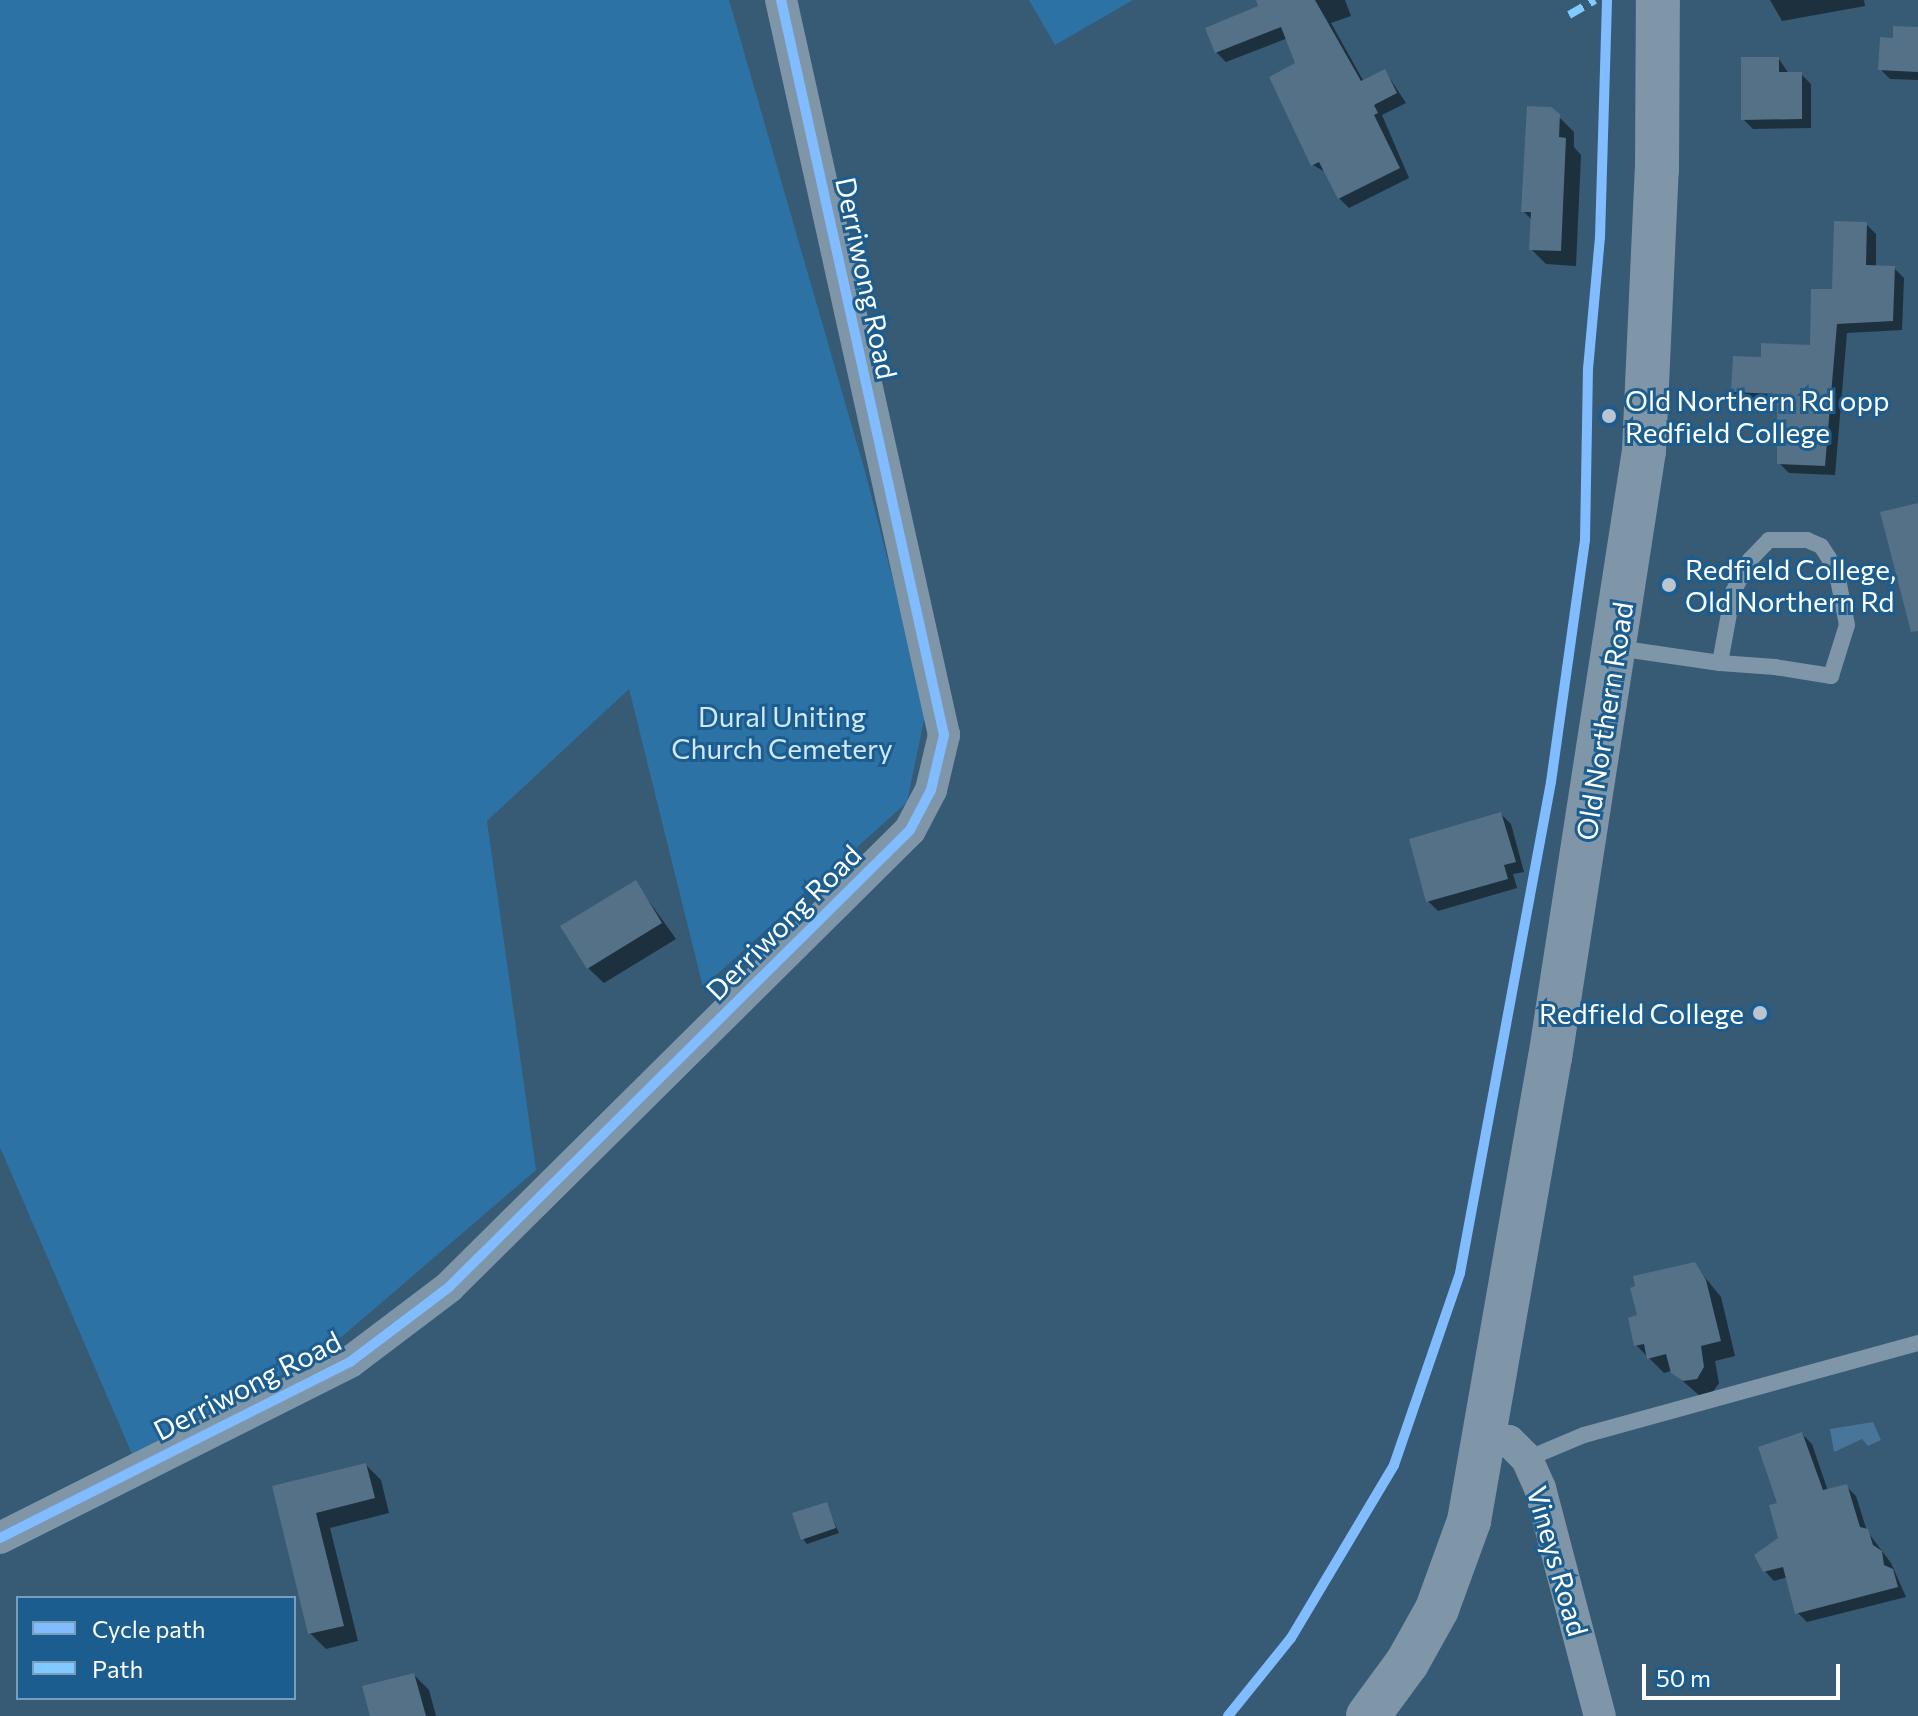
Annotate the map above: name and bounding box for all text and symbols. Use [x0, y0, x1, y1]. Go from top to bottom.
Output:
street label: Derriwong Road [829, 174, 905, 382]
place label: Old Northern Rd opp Redfield College [1625, 383, 1890, 449]
marker: Old Northern Rd opp Redfield College [1600, 407, 1618, 425]
place label: Redfield College, Old Northern Rd [1685, 552, 1896, 618]
marker: Redfield College, Old Northern Rd [1660, 576, 1678, 594]
street label: Old Northern Road [1569, 599, 1639, 843]
park label: Dural Uniting Church Cemetery [671, 699, 893, 765]
street label: Derriwong Road [698, 837, 868, 1007]
place label: Redfield College [1539, 996, 1744, 1030]
marker: Redfield College [1751, 1004, 1769, 1022]
street label: Derriwong Road [148, 1323, 346, 1447]
street label: Vineys Road [1521, 1482, 1595, 1640]
legend [16, 1596, 296, 1700]
text: Cycle path [92, 1614, 206, 1643]
scale bar [1646, 1648, 1844, 1698]
text: Path [92, 1654, 143, 1683]
text: 50 m [1656, 1663, 1711, 1692]

